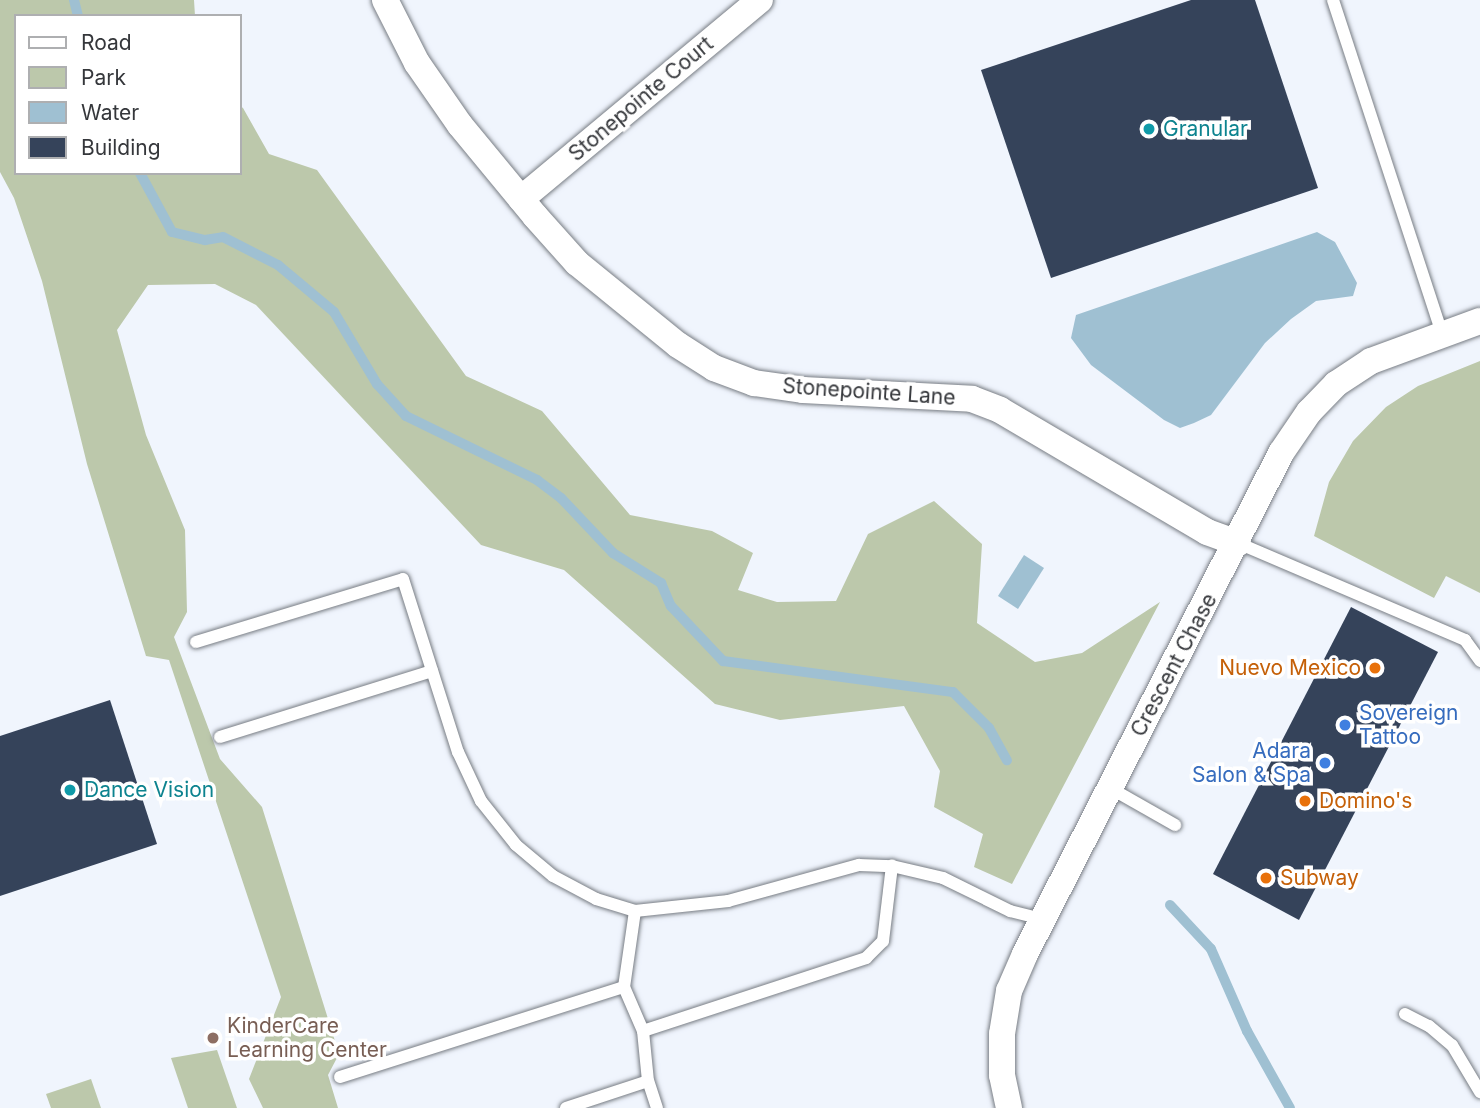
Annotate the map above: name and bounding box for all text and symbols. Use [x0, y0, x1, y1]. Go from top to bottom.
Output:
legend [14, 14, 242, 175]
text: Road [81, 30, 132, 55]
street label: Stonepointe Court [564, 31, 718, 167]
text: Park [81, 65, 126, 90]
text: Water [81, 100, 139, 125]
place label: Granular [1163, 116, 1248, 142]
marker: Granular [1141, 121, 1157, 137]
text: Building [81, 135, 161, 160]
street label: Stonepointe Lane [782, 373, 956, 411]
street label: Crescent Chase [1126, 589, 1222, 741]
place label: Nuevo Mexico [1219, 655, 1361, 681]
marker: Nuevo Mexico [1367, 660, 1383, 676]
place label: Sovereign Tattoo [1359, 700, 1458, 750]
marker: Sovereign Tattoo [1337, 717, 1353, 733]
place label: Adara Salon & Spa [1192, 738, 1311, 788]
marker: Adara Salon & Spa [1317, 755, 1333, 771]
place label: Dance Vision [84, 777, 214, 803]
marker: Dance Vision [62, 782, 78, 798]
place label: Domino's [1319, 788, 1412, 814]
marker: Domino's [1297, 793, 1313, 809]
place label: Subway [1280, 865, 1359, 891]
marker: Subway [1258, 870, 1274, 886]
place label: KinderCare Learning Center [227, 1013, 387, 1063]
marker: KinderCare Learning Center [205, 1030, 221, 1046]

